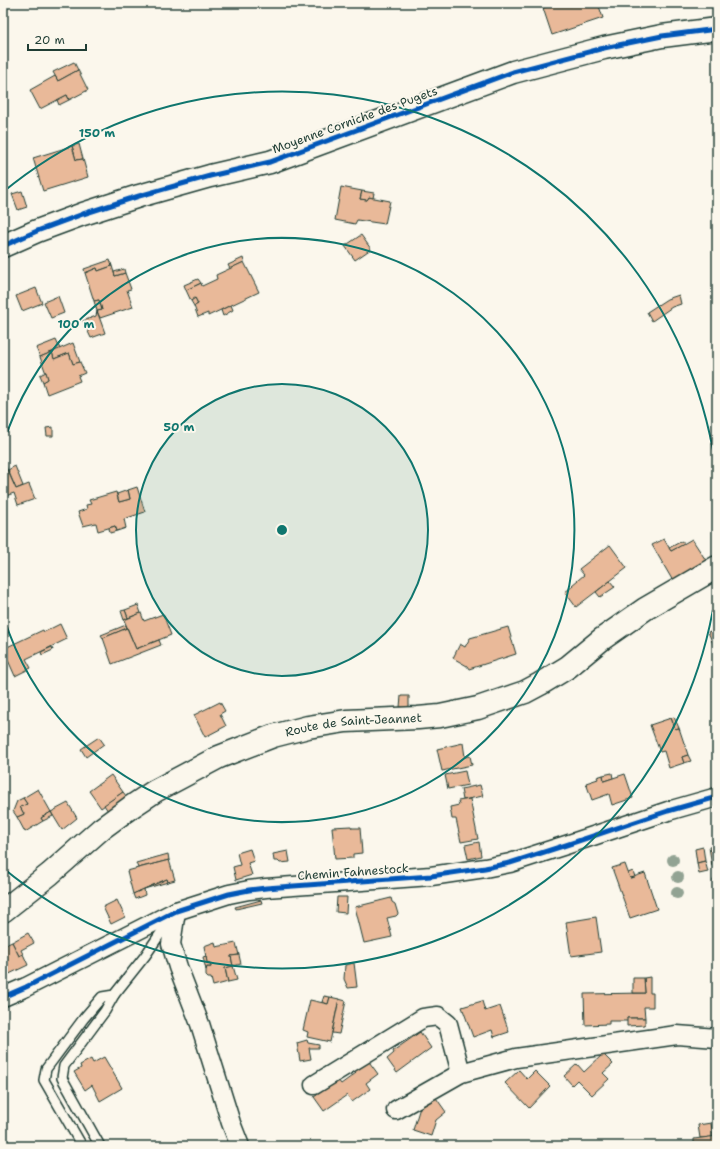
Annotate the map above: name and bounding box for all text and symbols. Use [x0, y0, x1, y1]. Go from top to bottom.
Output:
scale bar [28, 26, 86, 52]
text: 20 m [34, 32, 65, 48]
street label: Moyenne Corniche des Pugets [270, 83, 440, 157]
text: 150 m [79, 125, 115, 141]
text: 100 m [58, 316, 95, 332]
text: 50 m [164, 419, 195, 435]
centre of rings [275, 523, 289, 537]
street label: Route de Saint-Jeannet [283, 710, 423, 741]
street label: Chemin Fahnestock [297, 860, 409, 884]

